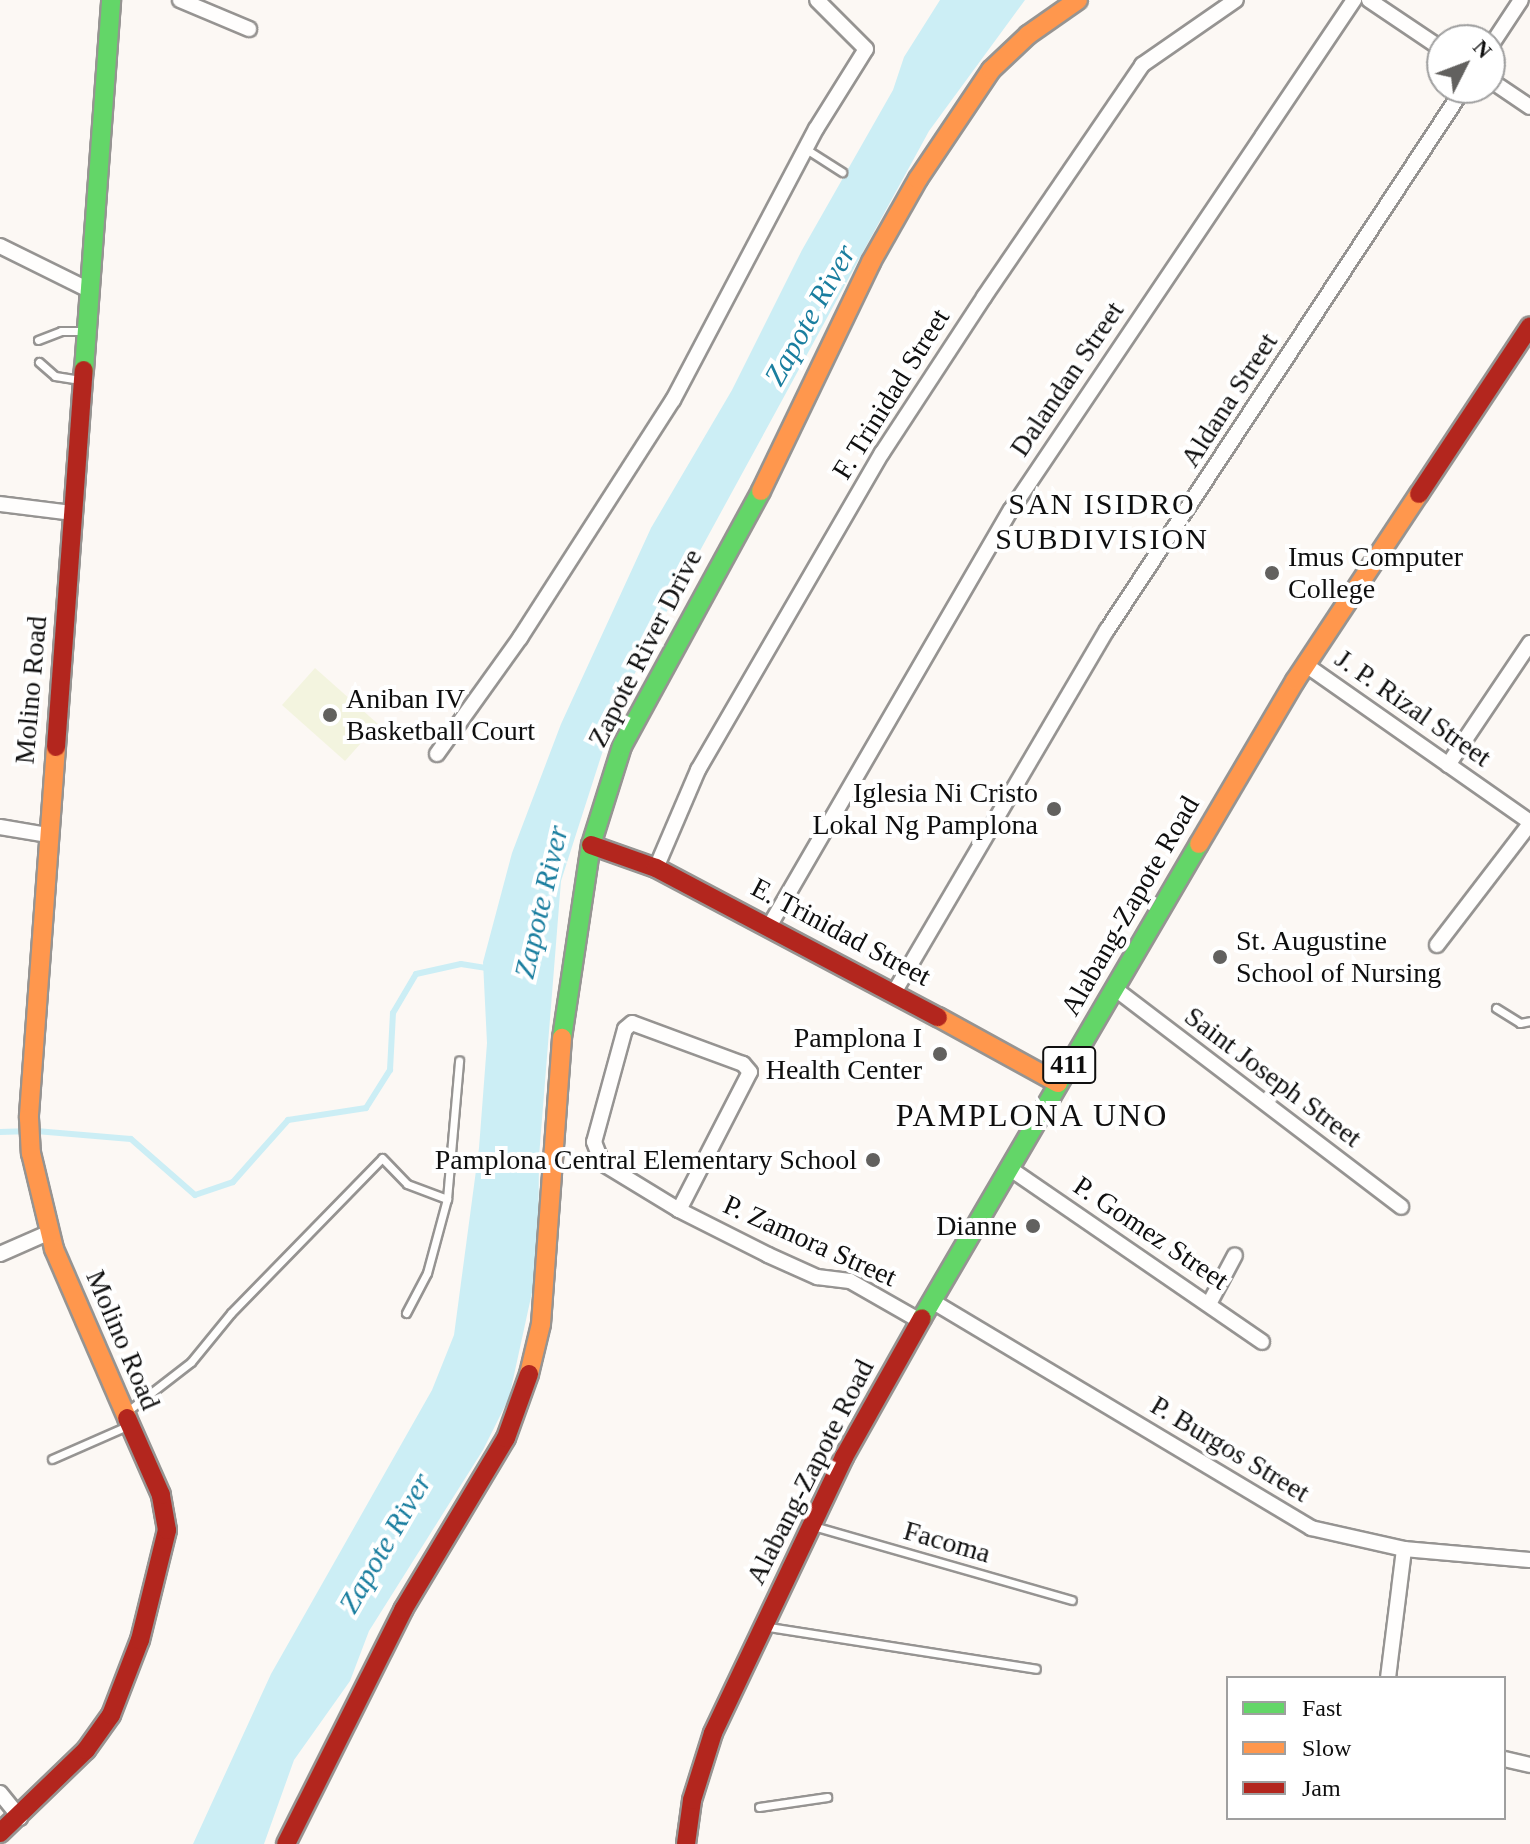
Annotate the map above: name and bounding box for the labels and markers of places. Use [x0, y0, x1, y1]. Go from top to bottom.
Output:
place label: Imus Computer College [1288, 540, 1463, 606]
marker: Imus Computer College [1263, 564, 1281, 582]
place label: Aniban IV Basketball Court [346, 682, 535, 748]
marker: Aniban IV Basketball Court [321, 706, 339, 724]
place label: Iglesia Ni Cristo Lokal Ng Pamplona [812, 776, 1038, 842]
marker: Iglesia Ni Cristo Lokal Ng Pamplona [1045, 800, 1063, 818]
place label: St. Augustine School of Nursing [1236, 924, 1441, 990]
marker: St. Augustine School of Nursing [1211, 948, 1229, 966]
place label: Pamplona I Health Center [766, 1021, 922, 1087]
marker: Pamplona I Health Center [929, 1043, 951, 1065]
place label: Pamplona Central Elementary School [435, 1143, 857, 1177]
marker: Pamplona Central Elementary School [864, 1151, 882, 1169]
place label: Dianne [936, 1209, 1017, 1243]
marker: Dianne [1024, 1217, 1042, 1235]

